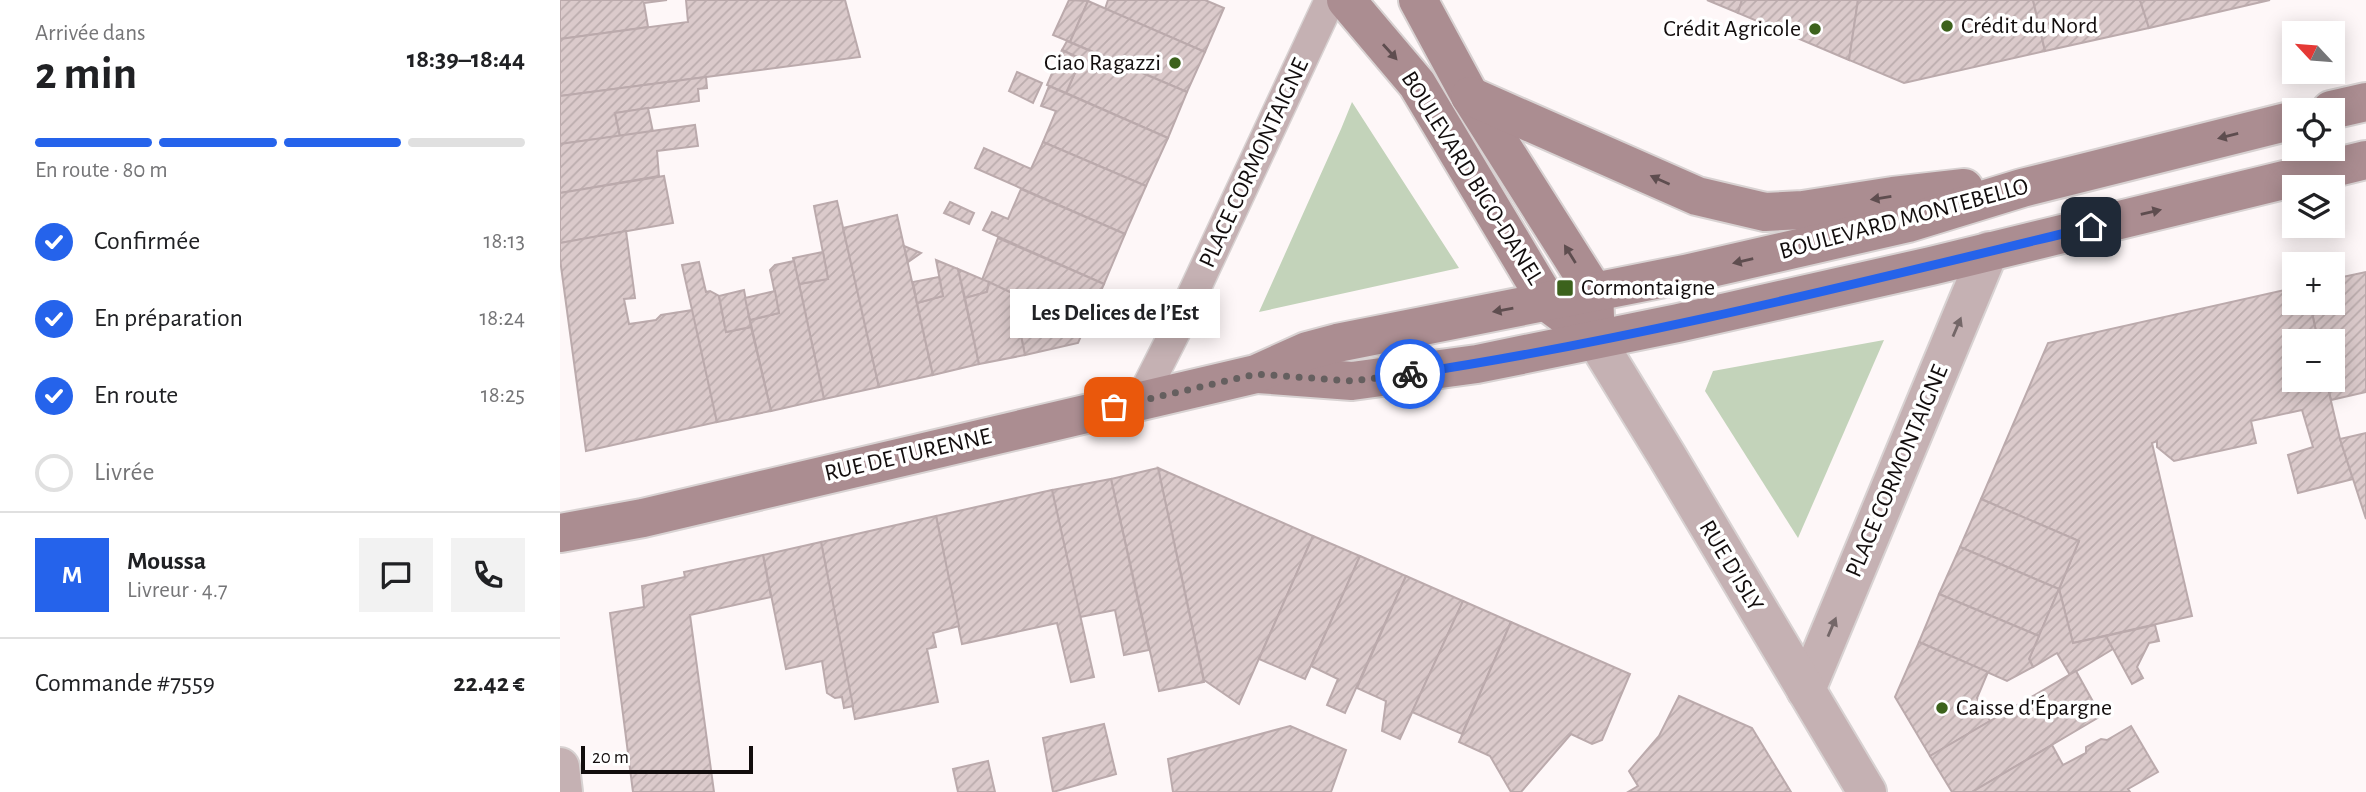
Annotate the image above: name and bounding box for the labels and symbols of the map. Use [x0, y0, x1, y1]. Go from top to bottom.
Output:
place label: Crédit du Nord [1961, 14, 2098, 38]
place label: Crédit Agricole [1663, 17, 1801, 41]
marker: Crédit du Nord [1939, 18, 1955, 34]
marker: Crédit Agricole [1807, 21, 1823, 37]
north arrow [2282, 21, 2345, 84]
one-way arrow [1382, 43, 1398, 60]
place label: Ciao Ragazzi [1044, 51, 1161, 75]
street label: PLACE CORMONTAIGNE [1195, 54, 1313, 271]
marker: Ciao Ragazzi [1167, 55, 1183, 71]
street label: BOULEVARD BIGO-DANEL [1396, 67, 1548, 289]
one-way arrow [2217, 131, 2239, 142]
one-way arrow [1649, 174, 1670, 185]
street label: BOULEVARD MONTEBELLO [1777, 174, 2031, 264]
one-way arrow [1870, 193, 1892, 204]
pin [2061, 197, 2121, 257]
one-way arrow [2140, 206, 2162, 217]
one-way arrow [1564, 245, 1577, 264]
one-way arrow [1732, 255, 1754, 266]
place label: Cormontaigne [1581, 276, 1715, 300]
marker: Cormontaigne [1555, 278, 1575, 298]
callout: Les Delices de l’Est [1009, 288, 1219, 337]
one-way arrow [1492, 305, 1514, 316]
one-way arrow [1952, 316, 1963, 337]
courier [1375, 339, 1445, 409]
street label: PLACE CORMONTAIGNE [1841, 361, 1953, 581]
pin [1084, 377, 1144, 437]
street label: RUE DE TURENNE [822, 424, 994, 486]
street label: RUE D'ISLY [1695, 516, 1768, 616]
one-way arrow [1826, 617, 1838, 637]
place label: Caisse d'Épargne [1956, 694, 2112, 720]
marker: Caisse d'Épargne [1934, 700, 1950, 716]
scale bar [581, 743, 752, 775]

